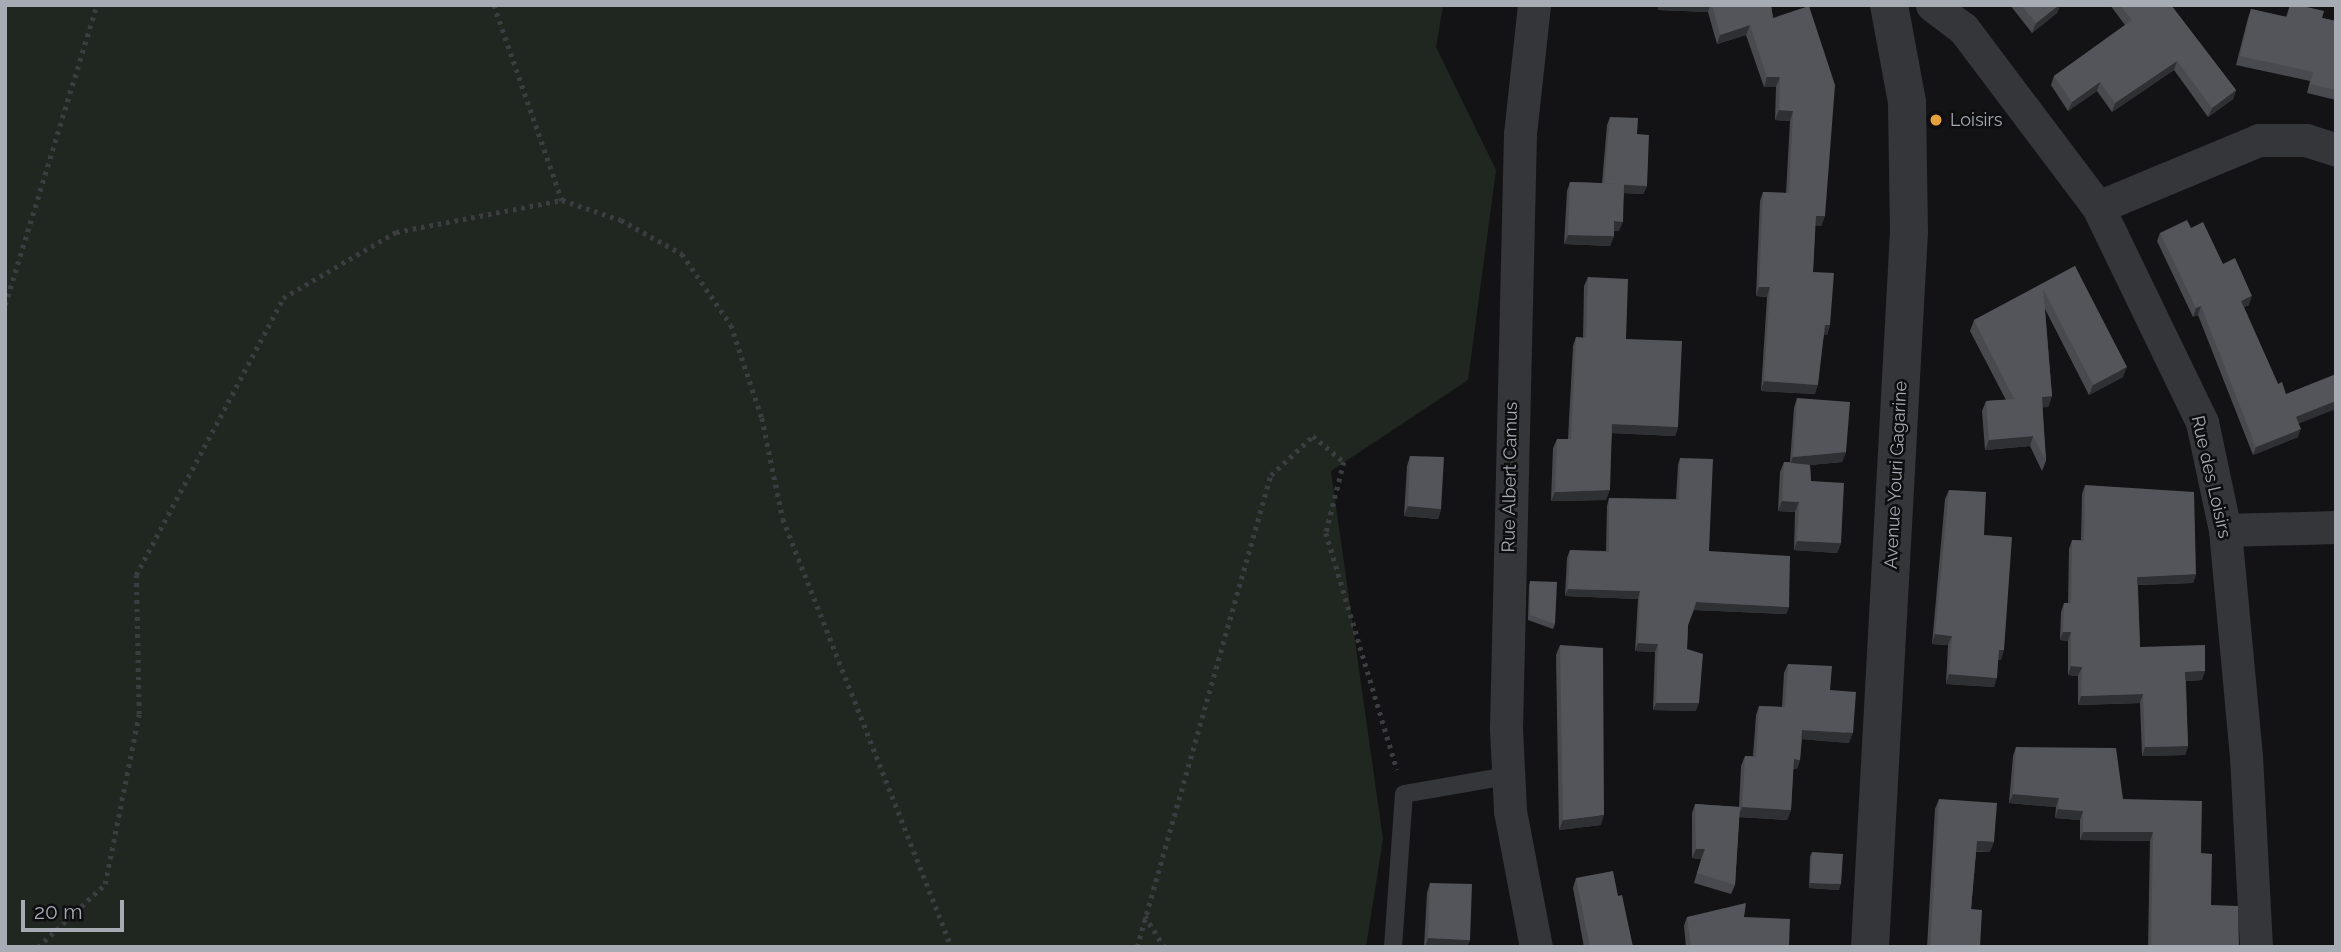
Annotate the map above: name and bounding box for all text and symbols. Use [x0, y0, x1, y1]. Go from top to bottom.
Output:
place label: Loisirs [1950, 109, 2003, 131]
marker: Loisirs [1928, 112, 1944, 128]
street label: Avenue Youri Gagarine [1880, 380, 1912, 570]
street label: Rue Albert Camus [1498, 401, 1522, 553]
street label: Rue des Loisirs [2186, 414, 2236, 540]
scale bar [24, 886, 128, 930]
text: 20 m [34, 899, 82, 924]

